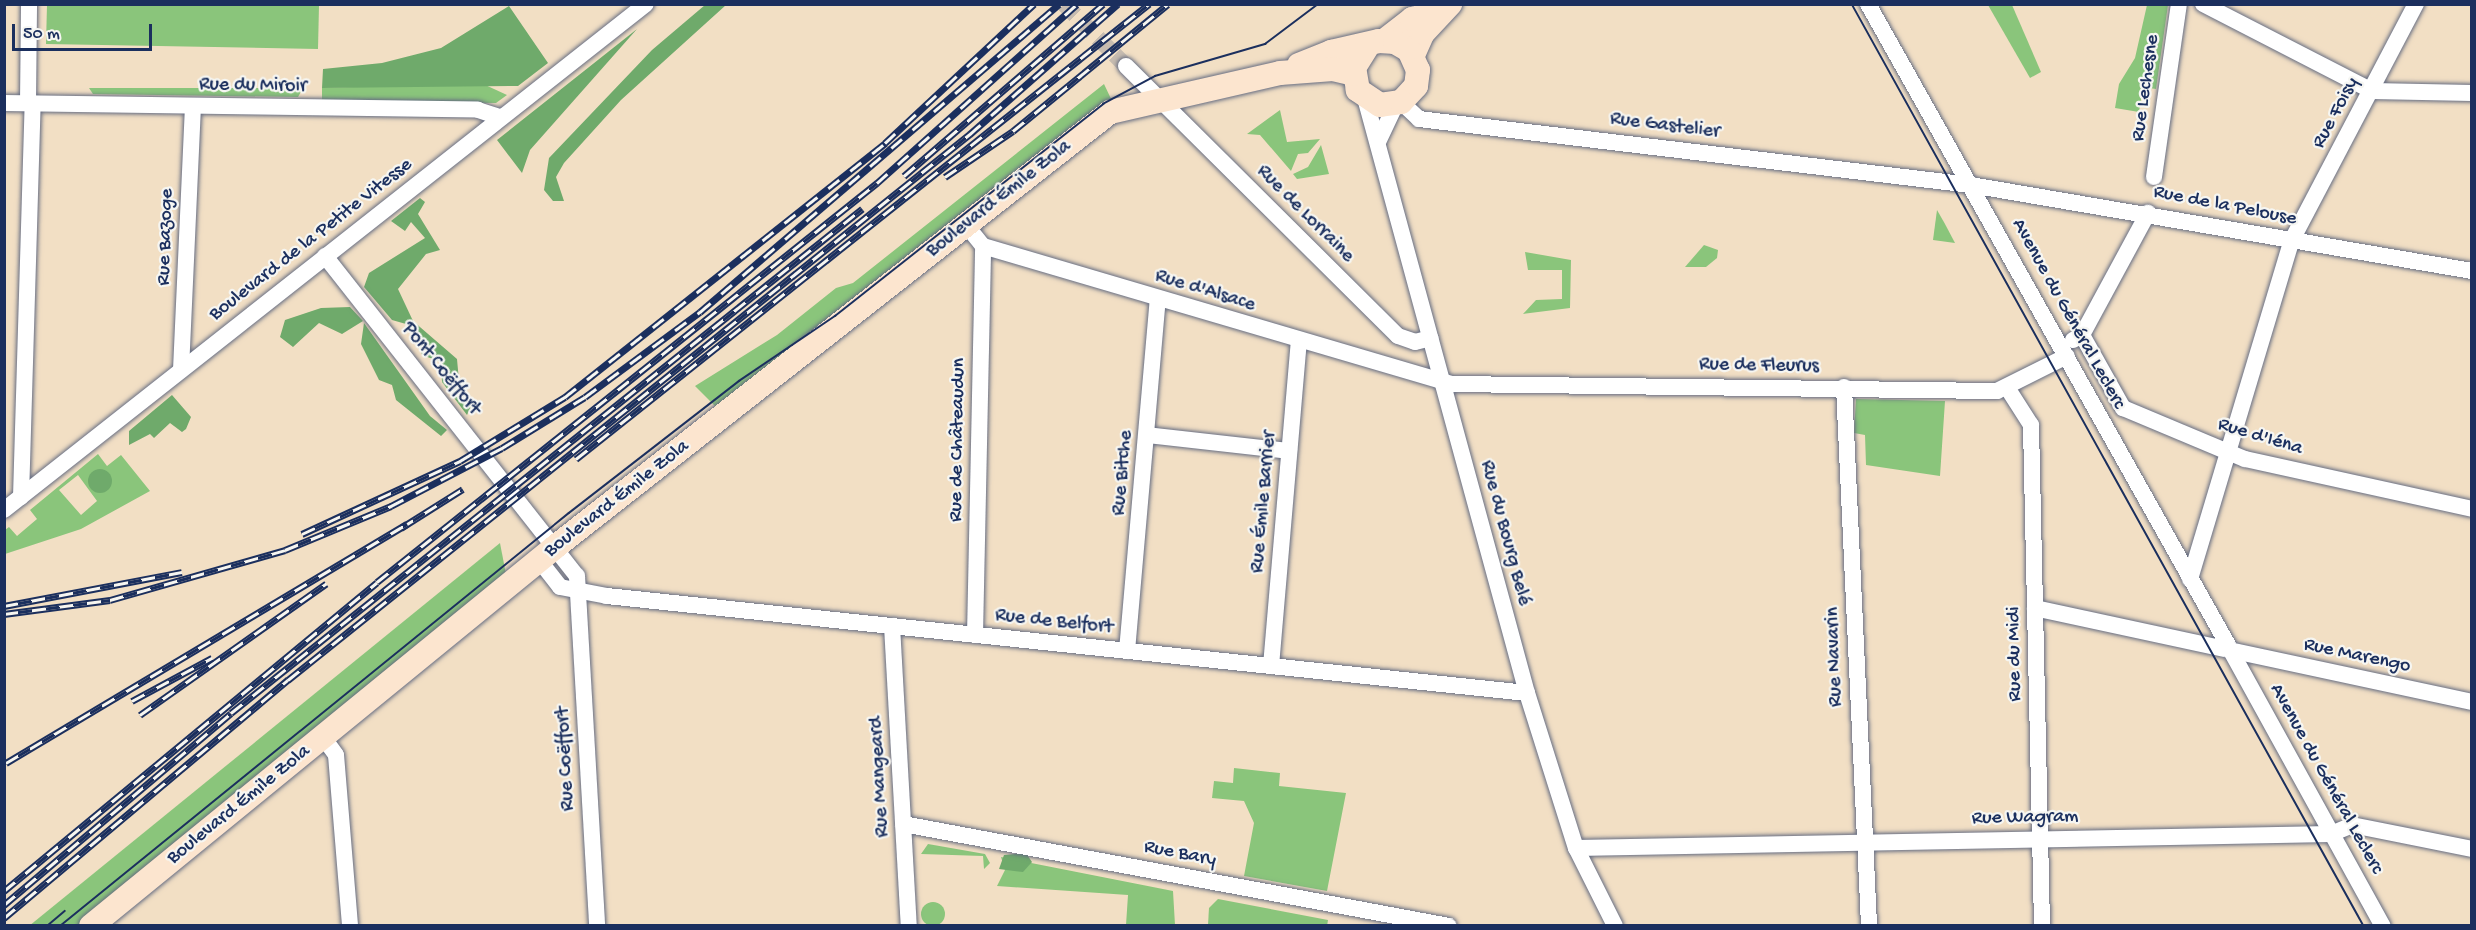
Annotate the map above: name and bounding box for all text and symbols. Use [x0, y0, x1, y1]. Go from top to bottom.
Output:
scale bar [15, 12, 154, 50]
text: 50 m [23, 24, 60, 45]
street label: Rue Lechesne [2127, 33, 2165, 143]
street label: Rue du Miroir [199, 73, 307, 99]
street label: Rue Foisy [2307, 73, 2365, 153]
street label: Rue Gastelier [1609, 107, 1721, 145]
street label: Boulevard Émile Zola [922, 135, 1076, 263]
street label: Boulevard de la Petite Vitesse [205, 153, 417, 327]
street label: Rue de Lorraine [1251, 160, 1359, 268]
street label: Rue de la Pelouse [2151, 180, 2299, 232]
street label: Rue Bazoge [152, 188, 180, 286]
street label: Avenue du Général Leclerc [2006, 215, 2130, 413]
street label: Rue d'Alsace [1152, 264, 1258, 318]
street label: Pont Coëffort [396, 317, 486, 421]
street label: Rue de Fleurus [1699, 353, 1819, 379]
street label: Rue de Châteaudun [945, 358, 971, 522]
street label: Rue d'Iéna [2215, 413, 2305, 461]
street label: Rue Bitche [1107, 429, 1139, 517]
street label: Rue Émile Barrier [1246, 430, 1282, 574]
street label: Boulevard Émile Zola [540, 435, 694, 563]
street label: Rue du Bourg Belé [1474, 458, 1536, 608]
street label: Rue de Belfort [994, 604, 1114, 640]
street label: Rue du Midi [2002, 606, 2028, 702]
street label: Rue Navarin [1821, 607, 1849, 707]
street label: Rue Marengo [2301, 633, 2413, 679]
street label: Avenue du Général Leclerc [2264, 680, 2388, 878]
street label: Rue Coëffort [551, 706, 581, 812]
street label: Rue Mangeard [865, 716, 895, 838]
street label: Boulevard Émile Zola [162, 740, 316, 870]
street label: Rue Wagram [1971, 805, 2079, 831]
street label: Rue Bary [1142, 835, 1218, 873]

